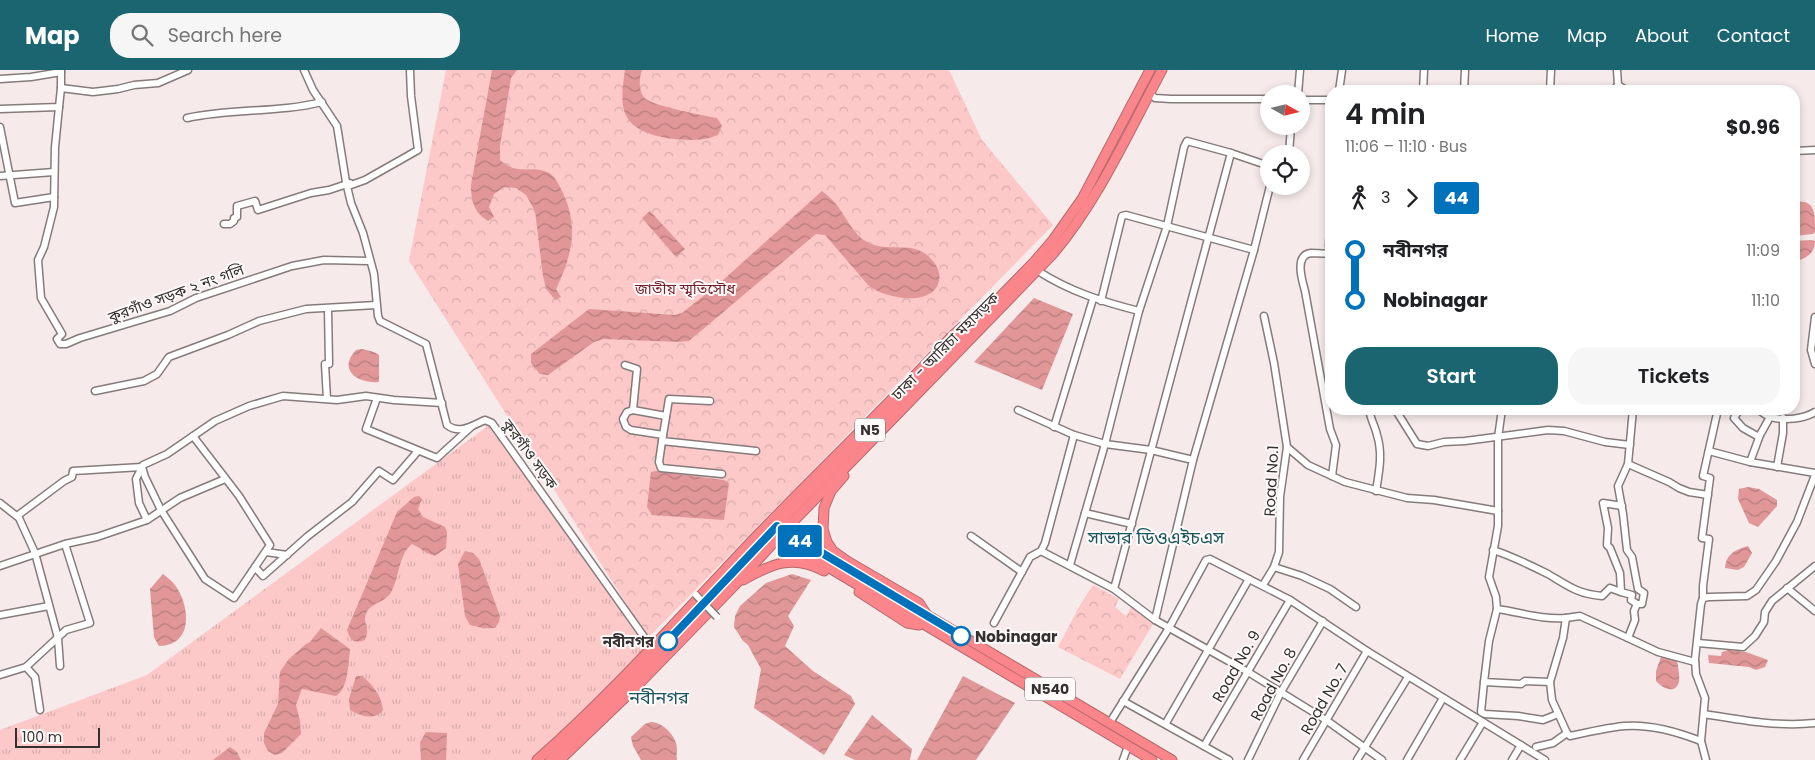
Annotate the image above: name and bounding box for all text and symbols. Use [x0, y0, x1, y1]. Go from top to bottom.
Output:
search box [110, 13, 460, 58]
text: Map [25, 19, 80, 52]
icon: search [128, 21, 156, 49]
text: Search here [168, 22, 282, 49]
text: Home [1485, 23, 1539, 48]
text: Map [1567, 23, 1607, 48]
text: About [1635, 23, 1689, 48]
text: Contact [1717, 23, 1790, 48]
north arrow [1260, 85, 1310, 135]
map controls [1260, 85, 1310, 195]
text: 4 min [1345, 95, 1426, 134]
text: $0.96 [1726, 114, 1780, 141]
text: 11:06 – 11:10 · Bus [1345, 135, 1467, 158]
button: locate [1260, 145, 1310, 195]
icon: walk [1345, 184, 1373, 212]
icon: forward [1398, 184, 1426, 212]
text: 44 [1444, 185, 1469, 210]
text: 3 [1381, 186, 1390, 209]
text: নবীনগর [1383, 237, 1448, 264]
text: 11:09 [1746, 239, 1780, 262]
street label: কুরগাঁও সড়ক ২ নং গলি [104, 258, 248, 328]
park label: জাতীয় স্মৃতিসৌধ [634, 278, 736, 299]
street label: ঢাকা - আরিচা মহাসড়ক [886, 287, 1004, 405]
text: Nobinagar [1383, 287, 1488, 314]
text: 11:10 [1751, 289, 1780, 312]
button: Start [1345, 347, 1558, 405]
button: Tickets [1568, 347, 1780, 405]
street label: কুরগাঁও সড়ক [497, 414, 563, 494]
road number: N5 [855, 418, 885, 442]
street label: Road No.1 [1259, 445, 1283, 517]
line badge: 44 [778, 525, 822, 557]
district label: সাভার ডিওএইচএস [1087, 525, 1225, 550]
text: 44 [788, 528, 812, 553]
marker: Nobinagar [951, 626, 971, 646]
place label: Nobinagar [975, 626, 1058, 647]
street label: Road No. 9 [1207, 626, 1265, 706]
place label: নবীনগর [602, 631, 655, 652]
marker: নবীনগর [658, 631, 678, 651]
street label: Road No. 8 [1245, 644, 1301, 724]
street label: Road No. 7 [1295, 660, 1353, 738]
road number: N540 [1025, 678, 1075, 700]
district label: নবীনগর [628, 685, 689, 710]
scale bar [15, 725, 100, 748]
text: 100 m [22, 727, 62, 747]

